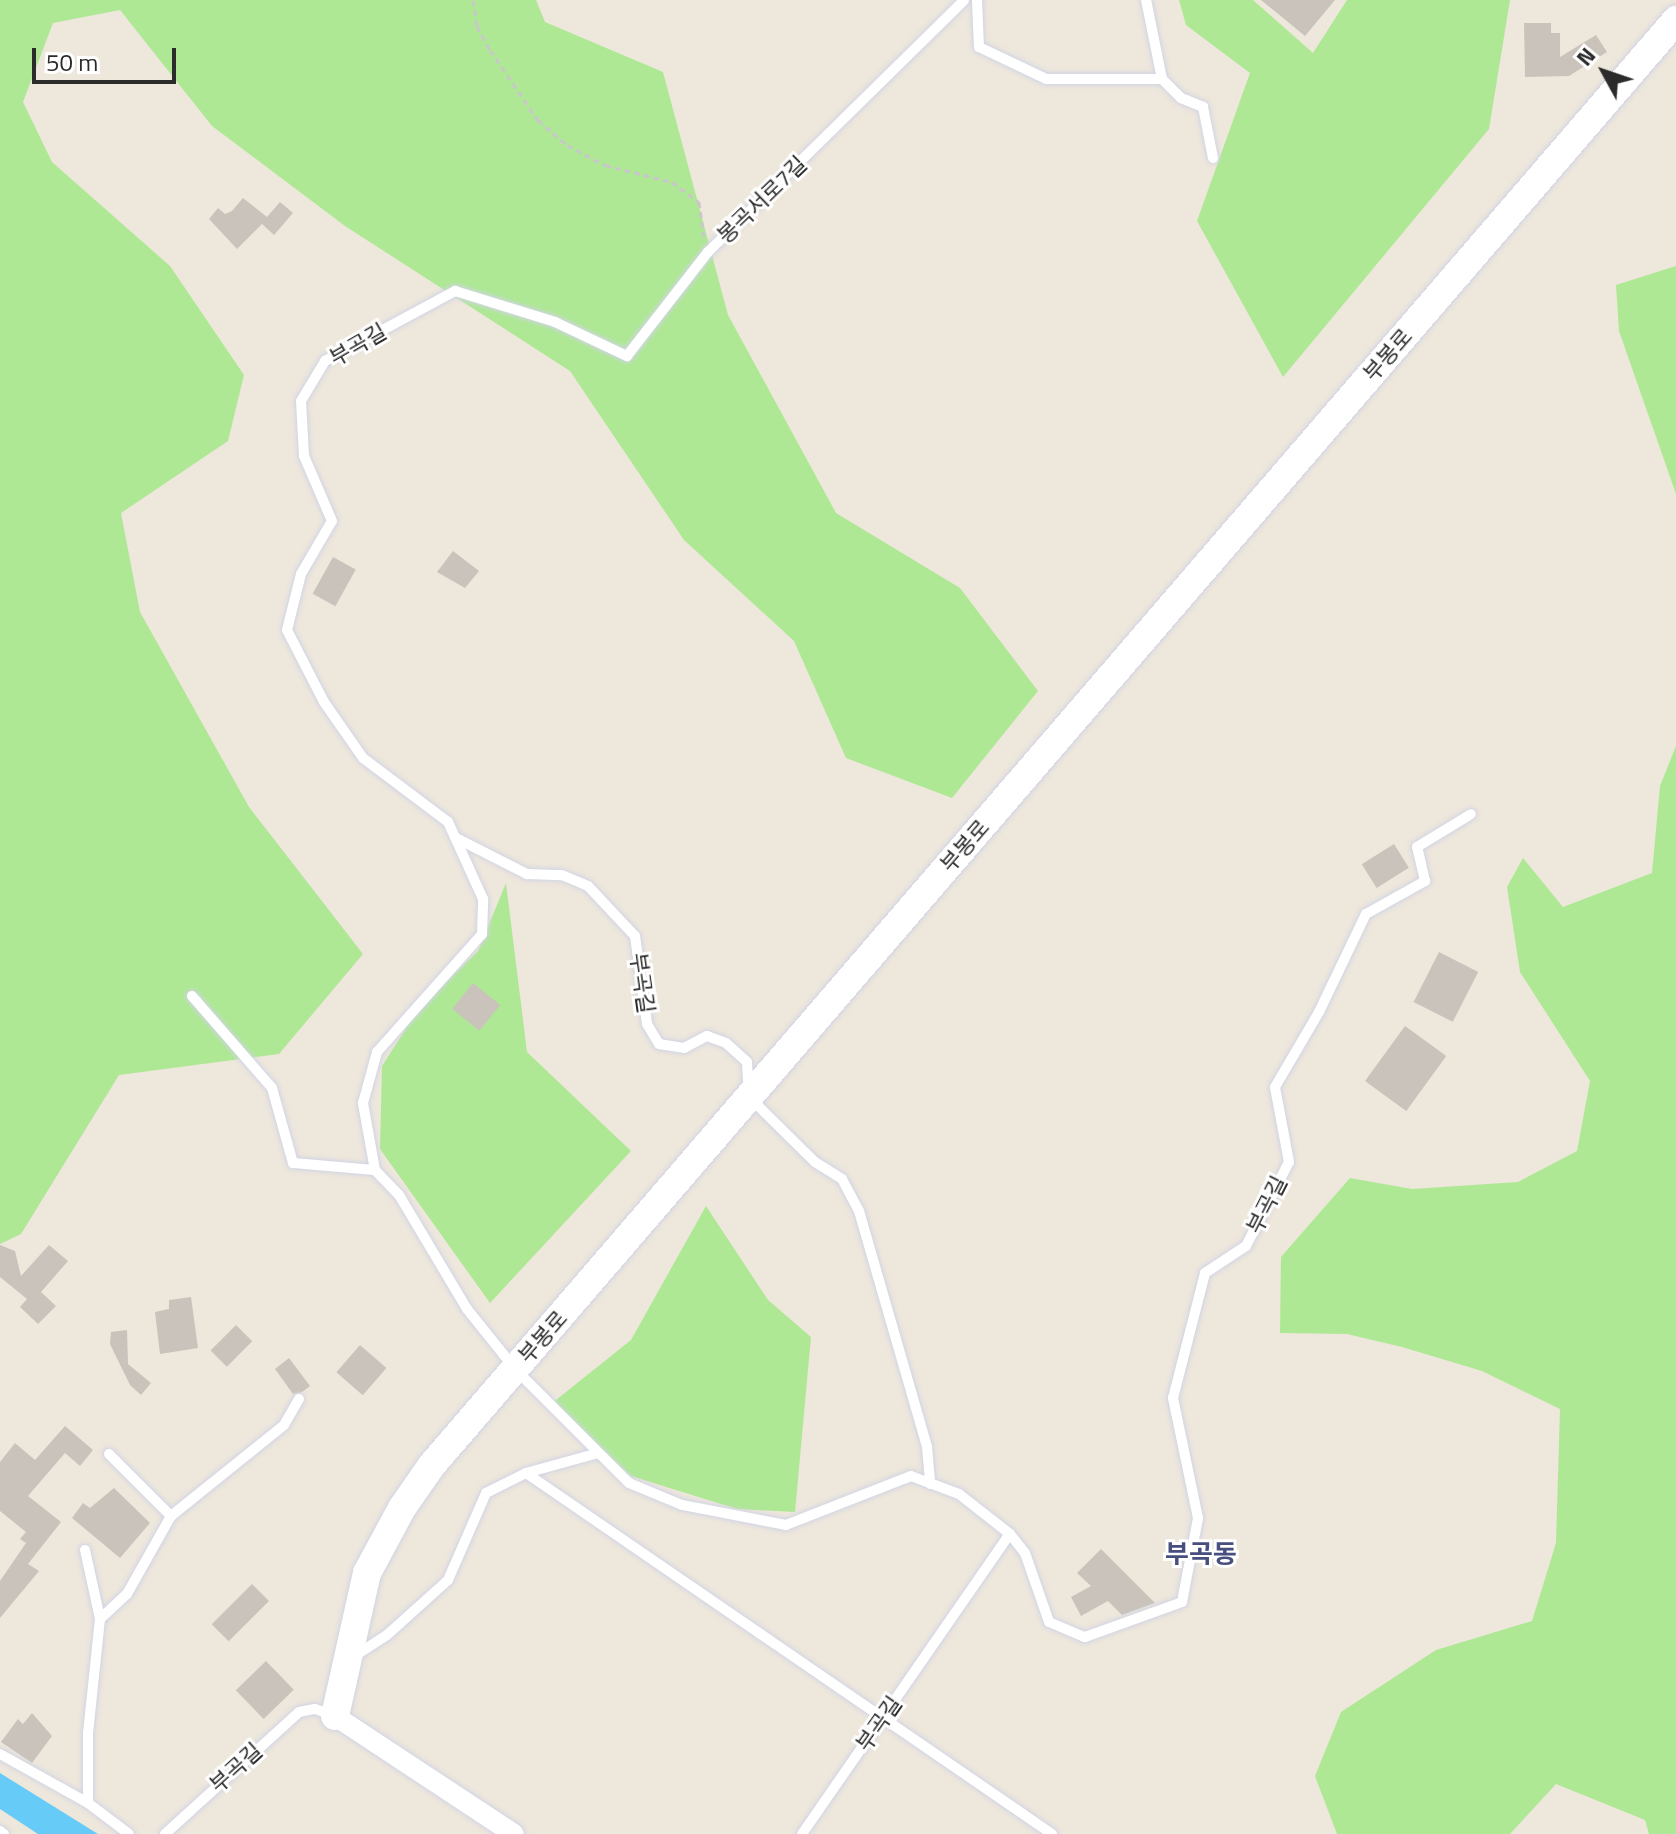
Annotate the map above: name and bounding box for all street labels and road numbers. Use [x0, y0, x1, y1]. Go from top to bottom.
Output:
street label: 봉곡서로7길 [712, 151, 812, 249]
street label: 부곡길 [325, 318, 391, 372]
street label: 부봉로 [1358, 323, 1418, 387]
street label: 부봉로 [935, 814, 995, 878]
street label: 부곡길 [625, 951, 659, 1015]
street label: 부곡길 [1241, 1172, 1293, 1238]
street label: 부봉로 [513, 1305, 573, 1369]
street label: 부곡길 [851, 1692, 907, 1756]
street label: 부곡길 [205, 1738, 267, 1798]

